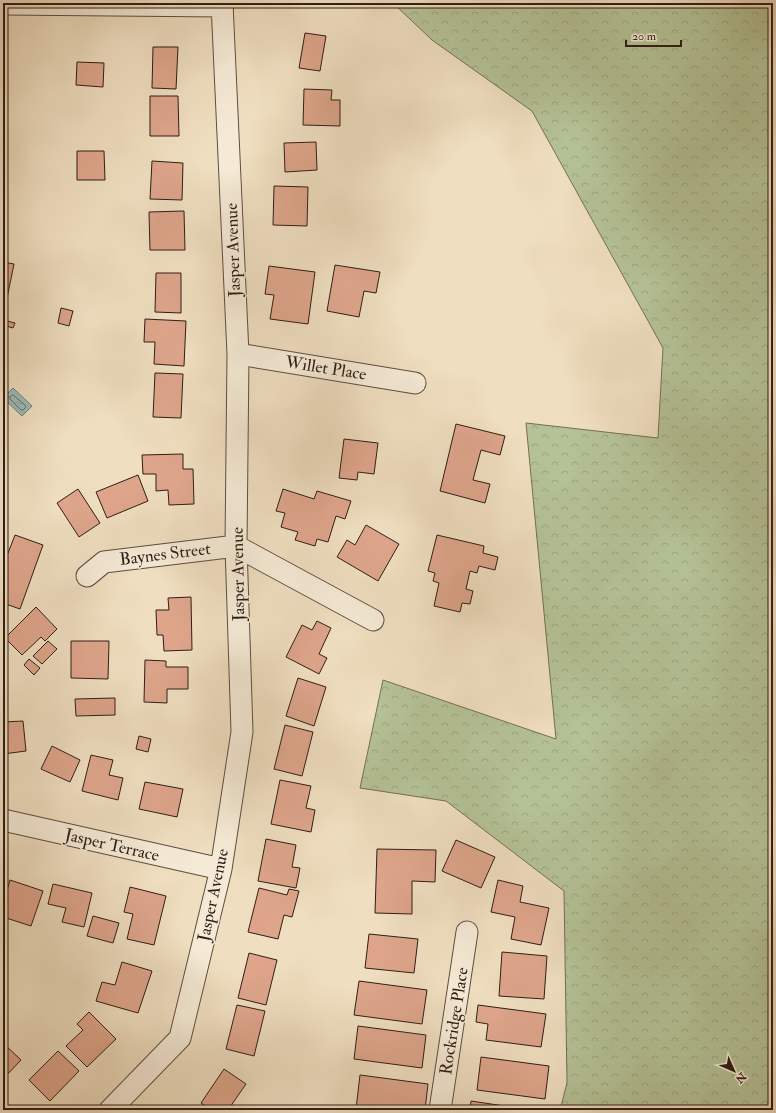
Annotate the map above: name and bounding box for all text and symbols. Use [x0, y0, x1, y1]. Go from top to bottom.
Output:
scale bar [626, 22, 681, 48]
text: 20 m [632, 29, 657, 44]
street label: Jasper Avenue [221, 203, 246, 298]
street label: Willet Place [283, 351, 368, 385]
street label: Jasper Avenue [227, 527, 250, 622]
street label: Baynes Street [118, 538, 212, 571]
street label: Jasper Terrace [62, 824, 161, 867]
street label: Jasper Avenue [193, 847, 234, 944]
street label: Rockridge Place [435, 966, 473, 1076]
north arrow [714, 1051, 754, 1091]
text: N [732, 1069, 750, 1087]

